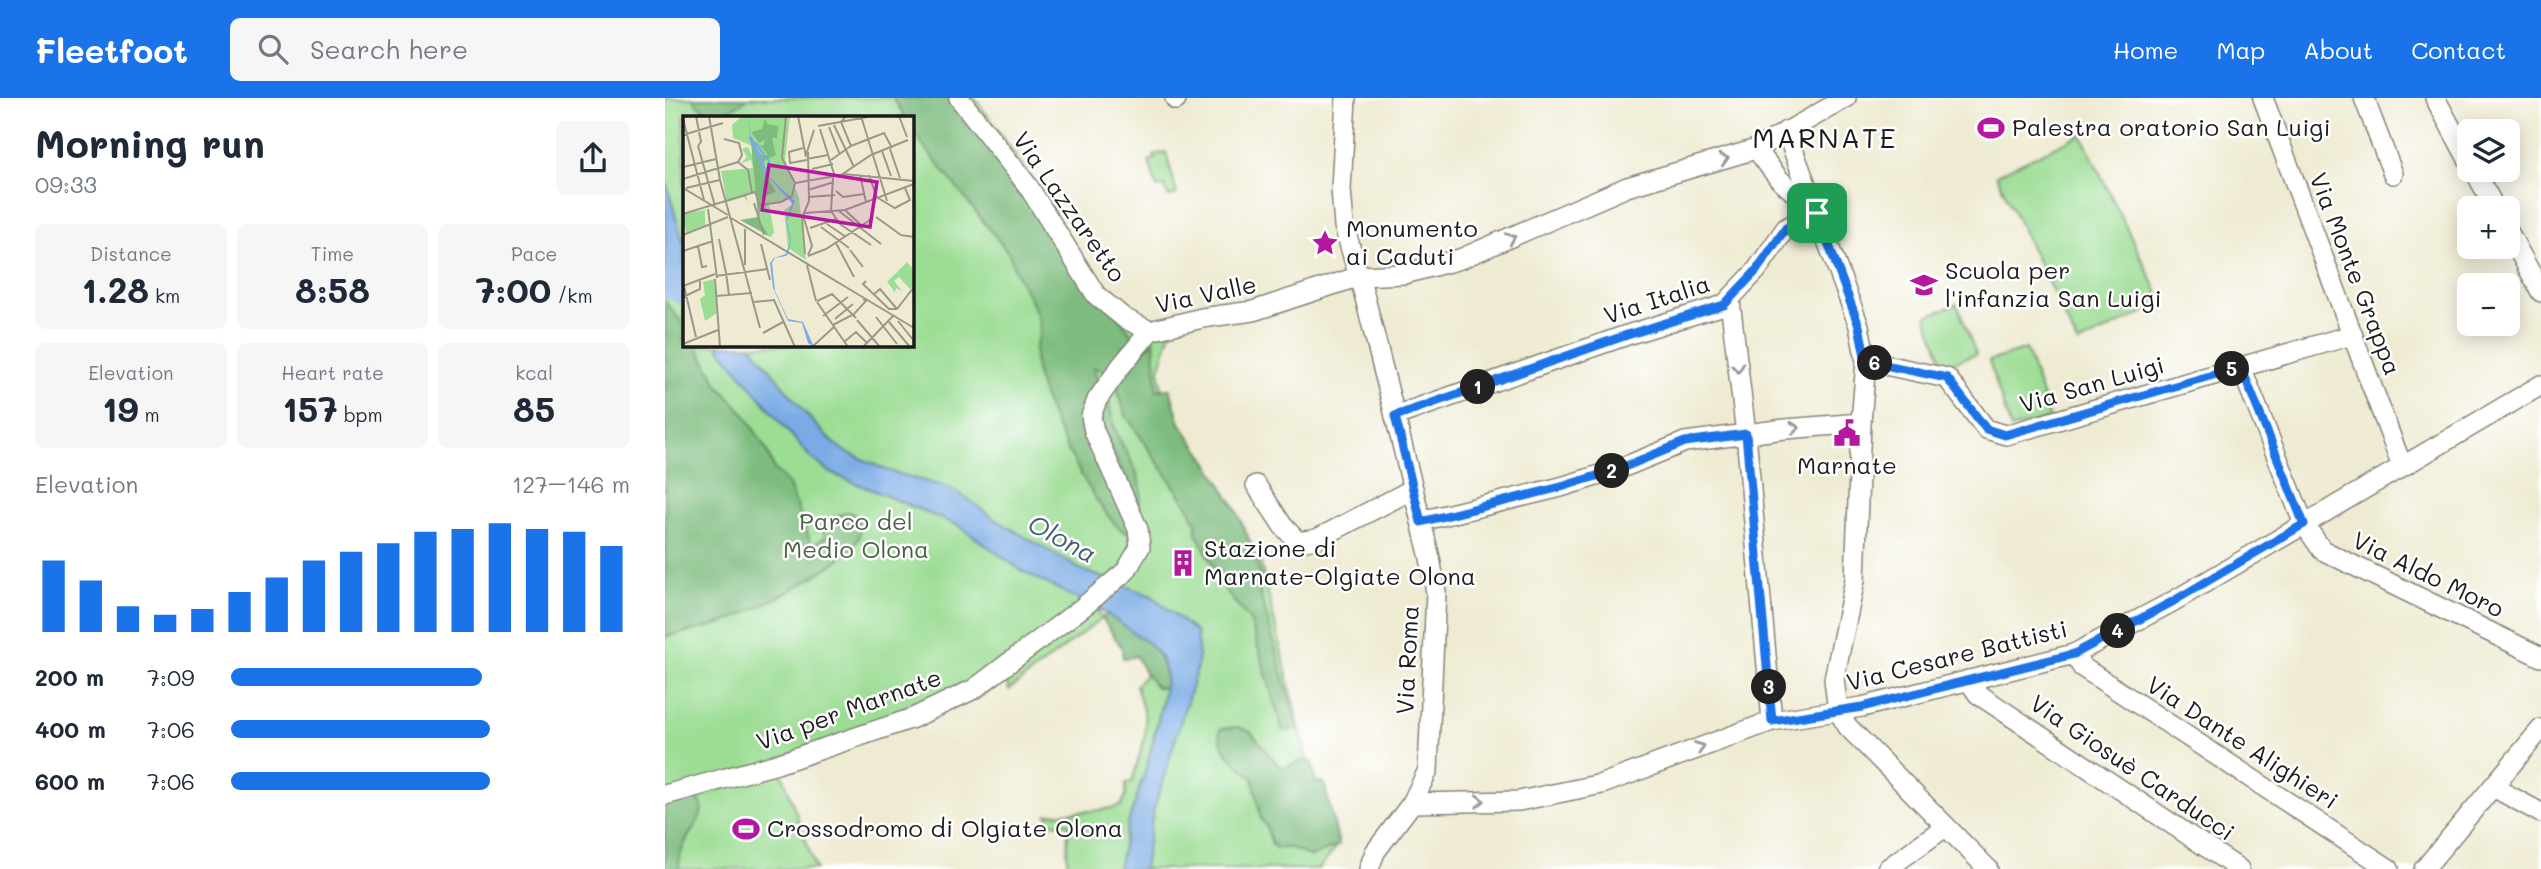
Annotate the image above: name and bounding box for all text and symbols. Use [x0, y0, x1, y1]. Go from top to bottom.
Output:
search box [230, 18, 720, 81]
text: Fleetfoot [35, 28, 188, 71]
icon: search [254, 30, 292, 68]
text: Search here [310, 32, 468, 66]
text: Home [2113, 34, 2178, 65]
text: Map [2216, 34, 2265, 65]
text: About [2303, 34, 2373, 65]
text: Contact [2411, 34, 2506, 65]
place label: Palestra oratorio San Luigi [2012, 111, 2331, 142]
sports icon: Palestra oratorio San Luigi [1976, 113, 2006, 143]
inset map [683, 116, 913, 346]
text: Morning run [35, 118, 265, 168]
district label: MARNATE [1752, 119, 1898, 155]
map controls [2457, 119, 2520, 336]
button: layers [2457, 119, 2520, 182]
button: share [556, 121, 630, 195]
street label: Via Lazzaretto [1007, 125, 1134, 287]
one-way arrow [1717, 152, 1729, 167]
street label: Via Monte Grappa [2303, 168, 2409, 379]
text: 09:33 [35, 169, 97, 199]
pin [1787, 183, 1847, 243]
icon: arrive [1798, 194, 1836, 232]
button: + [2457, 196, 2520, 259]
place label: Monumento ai Caduti [1346, 212, 1478, 271]
place icon: Monumento ai Caduti [1310, 228, 1340, 258]
one-way arrow [1503, 232, 1516, 246]
text: Distance [90, 241, 172, 266]
text: Time [311, 241, 354, 266]
text: Pace [511, 241, 557, 266]
place label: Scuola per l'infanzia San Luigi [1945, 254, 2162, 313]
text: 1.28 [81, 266, 149, 312]
text: 8:58 [295, 266, 370, 312]
text: 7:00 [476, 266, 551, 312]
street label: Via Italia [1600, 267, 1714, 330]
street label: Via Valle [1152, 268, 1259, 319]
school or university icon: Scuola per l'infanzia San Luigi [1909, 270, 1939, 300]
button: − [2457, 273, 2520, 336]
text: km [149, 283, 180, 308]
text: /km [551, 283, 593, 308]
pin: 6 [1857, 345, 1893, 380]
street label: Via San Luigi [2016, 348, 2168, 419]
text: 6 [1869, 350, 1880, 375]
pin: 5 [2215, 352, 2249, 386]
text: 5 [2226, 356, 2237, 381]
text: Elevation [88, 360, 173, 385]
text: Heart rate [281, 360, 384, 385]
text: kcal [515, 360, 553, 385]
one-way arrow [1730, 362, 1745, 374]
pin: 1 [1461, 370, 1495, 404]
text: 1 [1473, 374, 1482, 399]
text: 19 [102, 385, 138, 431]
text: 157 [282, 385, 338, 431]
text: 85 [513, 385, 555, 431]
text: m [138, 402, 160, 427]
text: bpm [338, 402, 383, 427]
public building icon: Marnate [1832, 418, 1862, 448]
one-way arrow [1790, 421, 1801, 436]
place label: Marnate [1797, 449, 1897, 480]
pin: 2 [1595, 454, 1629, 488]
text: 2 [1606, 458, 1617, 483]
text: Elevation [35, 469, 138, 499]
text: 127–146 m [512, 469, 630, 499]
park label: Parco del Medio Olona [783, 505, 929, 564]
water label: Olona [1022, 506, 1103, 570]
street label: Via Aldo Moro [2348, 524, 2510, 624]
place label: Stazione di Marnate-Olgiate Olona [1204, 532, 1476, 591]
building icon: Stazione di Marnate-Olgiate Olona [1168, 548, 1198, 578]
street label: Via Roma [1388, 605, 1425, 715]
street label: Via Cesare Battisti [1843, 612, 2070, 697]
pin: 4 [2101, 614, 2135, 648]
text: 4 [2111, 618, 2124, 643]
street label: Via per Marnate [752, 661, 945, 756]
text: 200 m [35, 662, 104, 692]
text: 7:09 [147, 662, 195, 692]
street label: Via Dante Alighieri [2141, 668, 2344, 815]
pin: 3 [1751, 670, 1787, 704]
text: 3 [1763, 674, 1774, 699]
street label: Via Giosuè Carducci [2025, 687, 2241, 847]
text: 400 m [35, 714, 106, 744]
text: 7:06 [147, 714, 195, 744]
one-way arrow [1693, 742, 1705, 756]
text: 600 m [35, 766, 105, 796]
text: 7:06 [147, 766, 195, 796]
one-way arrow [1475, 794, 1486, 809]
place label: Crossodromo di Olgiate Olona [767, 812, 1123, 843]
sports icon: Crossodromo di Olgiate Olona [731, 814, 761, 844]

